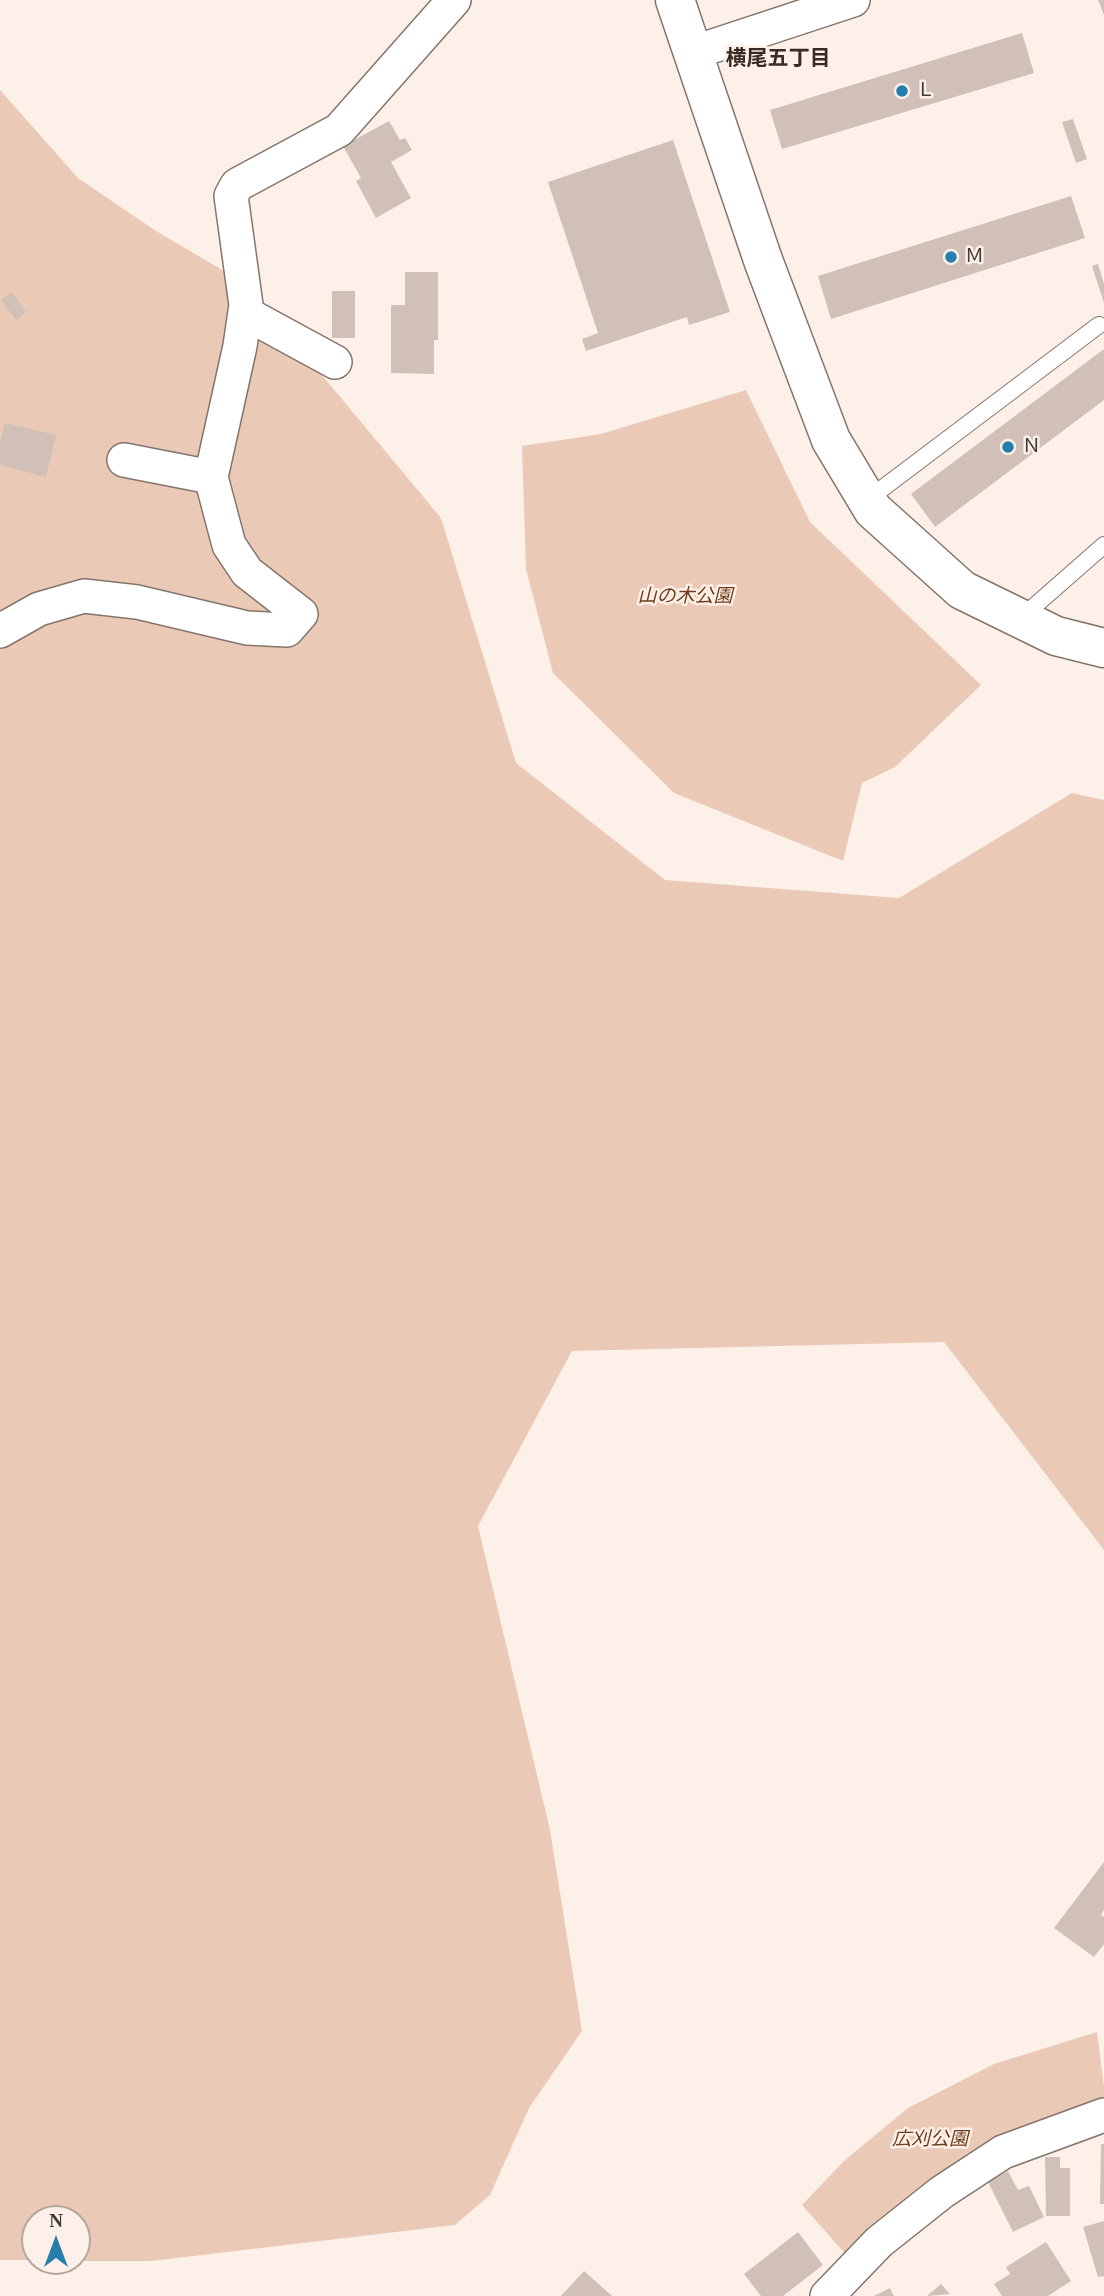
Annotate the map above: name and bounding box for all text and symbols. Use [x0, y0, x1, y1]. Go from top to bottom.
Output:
district label: 横尾五丁目 [726, 47, 830, 73]
place label: Ｌ [916, 80, 935, 102]
marker: Ｌ [894, 83, 910, 99]
place label: Ｍ [965, 246, 984, 268]
marker: Ｍ [943, 249, 959, 265]
place label: Ｎ [1022, 436, 1041, 458]
marker: Ｎ [1000, 439, 1016, 455]
park label: 山の木公園 [638, 586, 732, 608]
park label: 広刈公園 [892, 2129, 968, 2151]
north arrow [21, 2205, 91, 2275]
text: N [49, 2210, 63, 2231]

